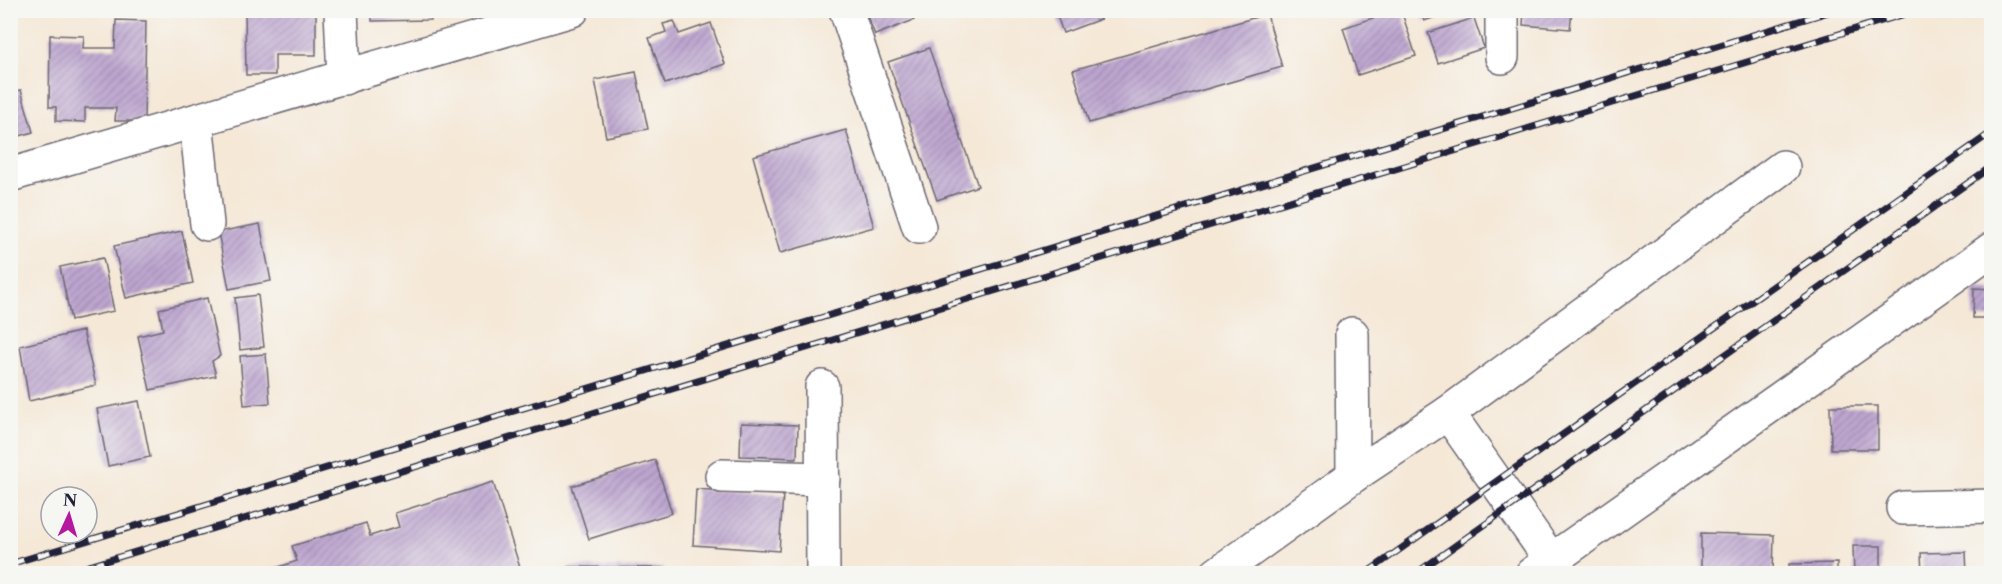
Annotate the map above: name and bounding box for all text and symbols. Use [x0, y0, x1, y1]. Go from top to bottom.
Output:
north arrow [39, 485, 99, 545]
text: N [62, 490, 78, 511]

